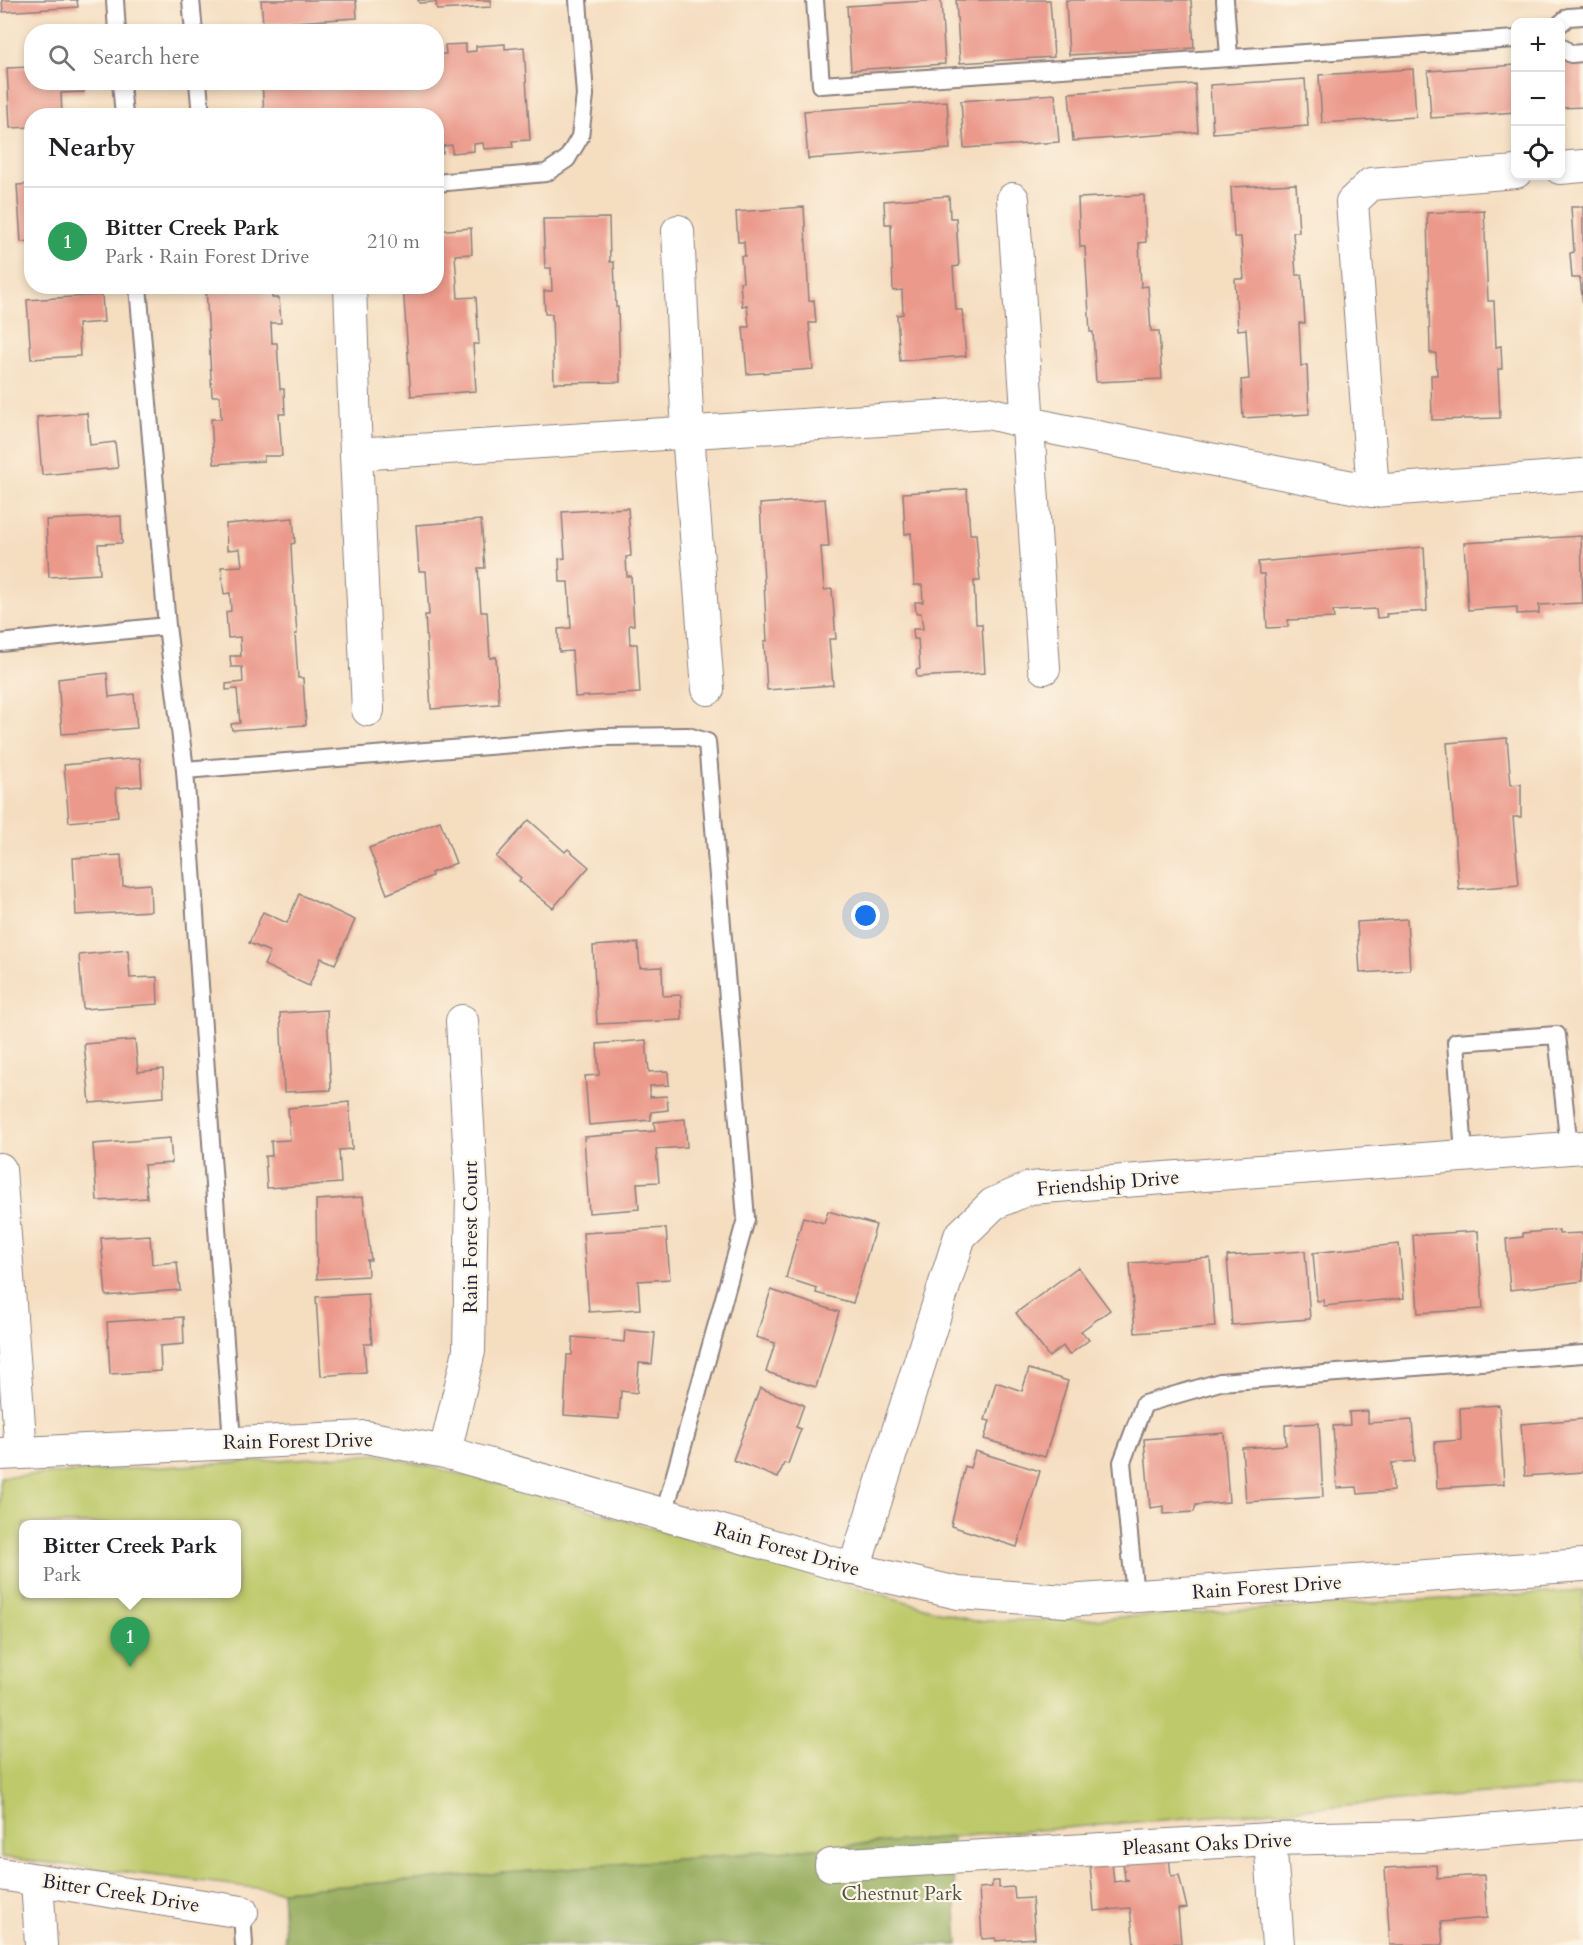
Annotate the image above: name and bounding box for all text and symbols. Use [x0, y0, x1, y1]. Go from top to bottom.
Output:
map controls [1511, 18, 1565, 180]
button: + [1511, 18, 1565, 72]
search box [24, 24, 444, 90]
icon: search [45, 41, 78, 74]
text: Search here [93, 42, 200, 72]
button: − [1511, 72, 1565, 126]
button: locate [1511, 126, 1565, 180]
text: Nearby [48, 130, 136, 165]
text: Bitter Creek Park [105, 213, 279, 243]
text: 1 [62, 228, 73, 255]
text: 210 m [367, 228, 420, 255]
text: Park · Rain Forest Drive [105, 243, 309, 270]
your location [851, 901, 880, 930]
street label: Rain Forest Court [457, 1160, 484, 1313]
street label: Friendship Drive [1036, 1163, 1180, 1203]
street label: Rain Forest Drive [223, 1426, 373, 1456]
street label: Rain Forest Drive [711, 1515, 863, 1583]
popup [19, 1520, 241, 1598]
text: Bitter Creek Park [43, 1531, 217, 1561]
text: Park [43, 1561, 81, 1588]
street label: Rain Forest Drive [1191, 1568, 1343, 1606]
pin: 1 [110, 1618, 150, 1667]
street label: Pleasant Oaks Drive [1121, 1826, 1293, 1862]
street label: Bitter Creek Drive [40, 1867, 202, 1919]
park label: Chestnut Park [842, 1880, 963, 1907]

